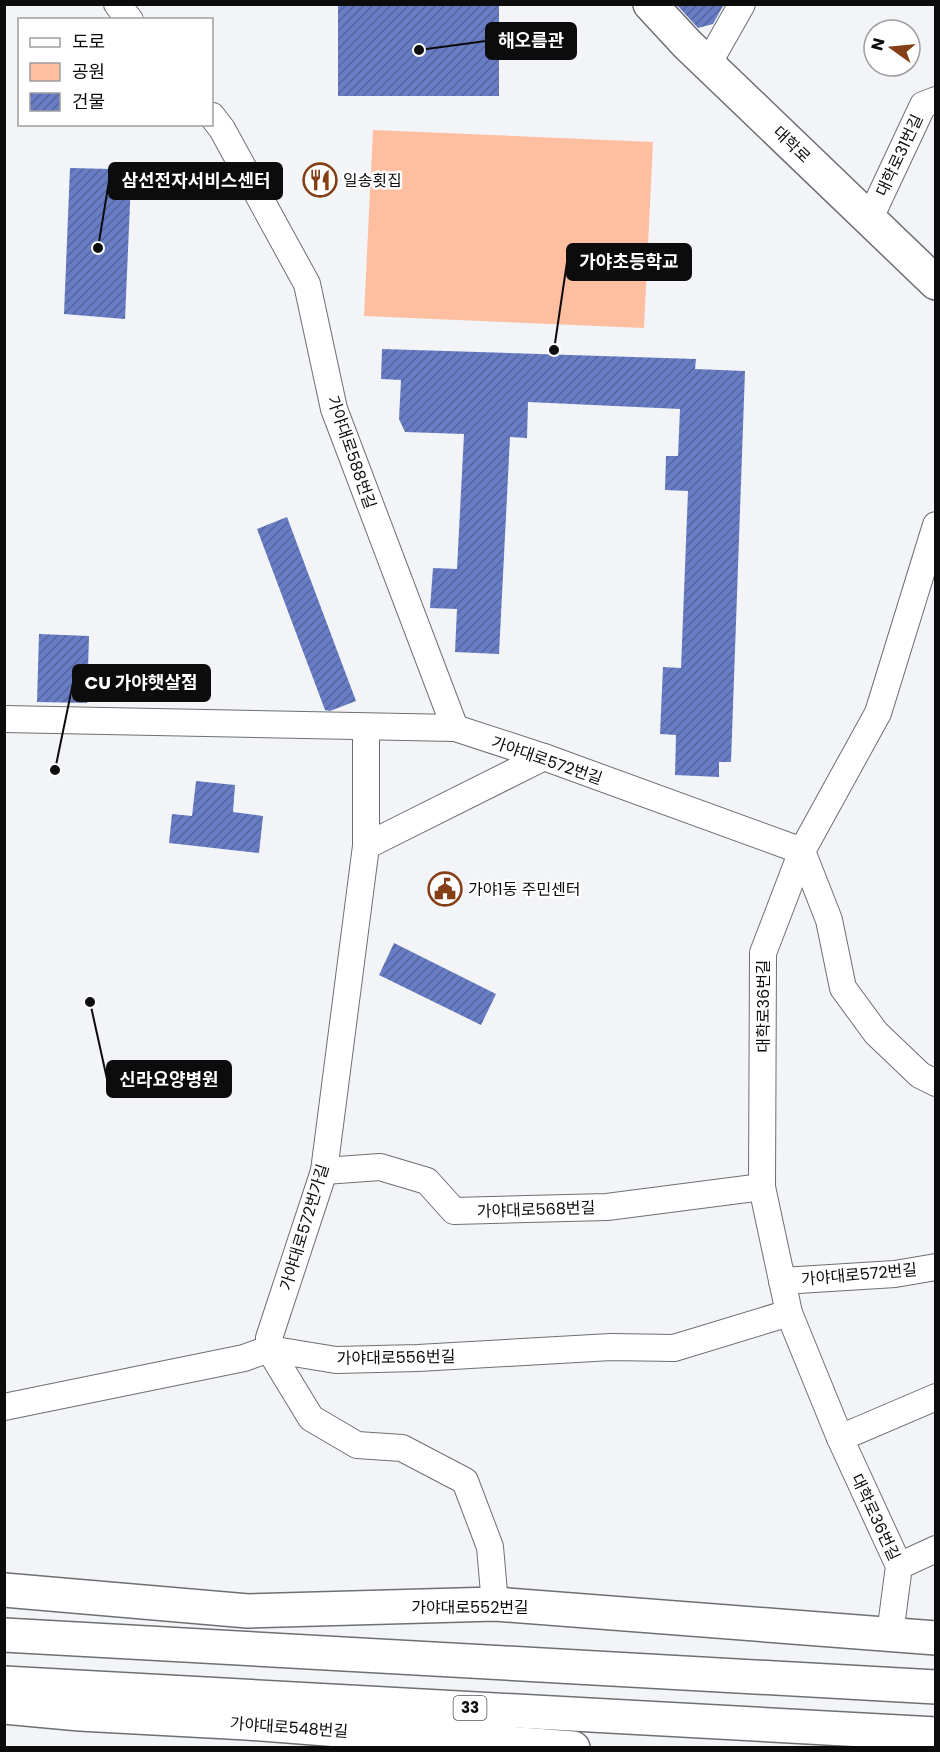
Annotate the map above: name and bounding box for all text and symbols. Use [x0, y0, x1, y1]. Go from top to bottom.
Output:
legend [18, 18, 213, 126]
north arrow [862, 18, 922, 78]
callout: 해오름관 [486, 23, 576, 59]
text: 해오름관 [498, 28, 565, 53]
text: 도로 [72, 29, 105, 54]
text: N [865, 35, 891, 53]
text: 공원 [72, 59, 105, 84]
text: 건물 [72, 89, 105, 114]
street label: 대학로31번길 [870, 110, 929, 200]
street label: 대학로 [768, 121, 816, 168]
restaurant icon: 일송횟집 [302, 162, 338, 198]
callout: 삼선전자서비스센터 [109, 163, 282, 199]
text: 삼선전자서비스센터 [121, 168, 271, 193]
place label: 일송횟집 [343, 169, 402, 192]
callout: 가야초등학교 [567, 244, 691, 280]
text: 가야초등학교 [579, 249, 679, 274]
street label: 가야대로588번길 [321, 392, 382, 512]
callout: CU 가야햇살점 [73, 665, 210, 701]
text: CU 가야햇살점 [84, 670, 198, 695]
street label: 가야대로572번길 [488, 731, 606, 790]
public building icon: 가야1동 주민센터 [427, 871, 463, 907]
place label: 가야1동 주민센터 [468, 878, 580, 901]
street label: 대학로36번길 [752, 959, 775, 1053]
callout: 신라요양병원 [107, 1061, 231, 1097]
text: 신라요양병원 [119, 1067, 219, 1092]
street label: 가야대로572번가길 [274, 1161, 335, 1293]
street label: 가야대로568번길 [476, 1196, 596, 1223]
street label: 가야대로572번길 [800, 1258, 918, 1291]
street label: 가야대로556번길 [337, 1345, 455, 1370]
street label: 대학로36번길 [845, 1470, 906, 1564]
street label: 가야대로552번길 [411, 1596, 529, 1619]
road number: 33 [454, 1696, 486, 1720]
street label: 가야대로548번길 [229, 1712, 349, 1743]

